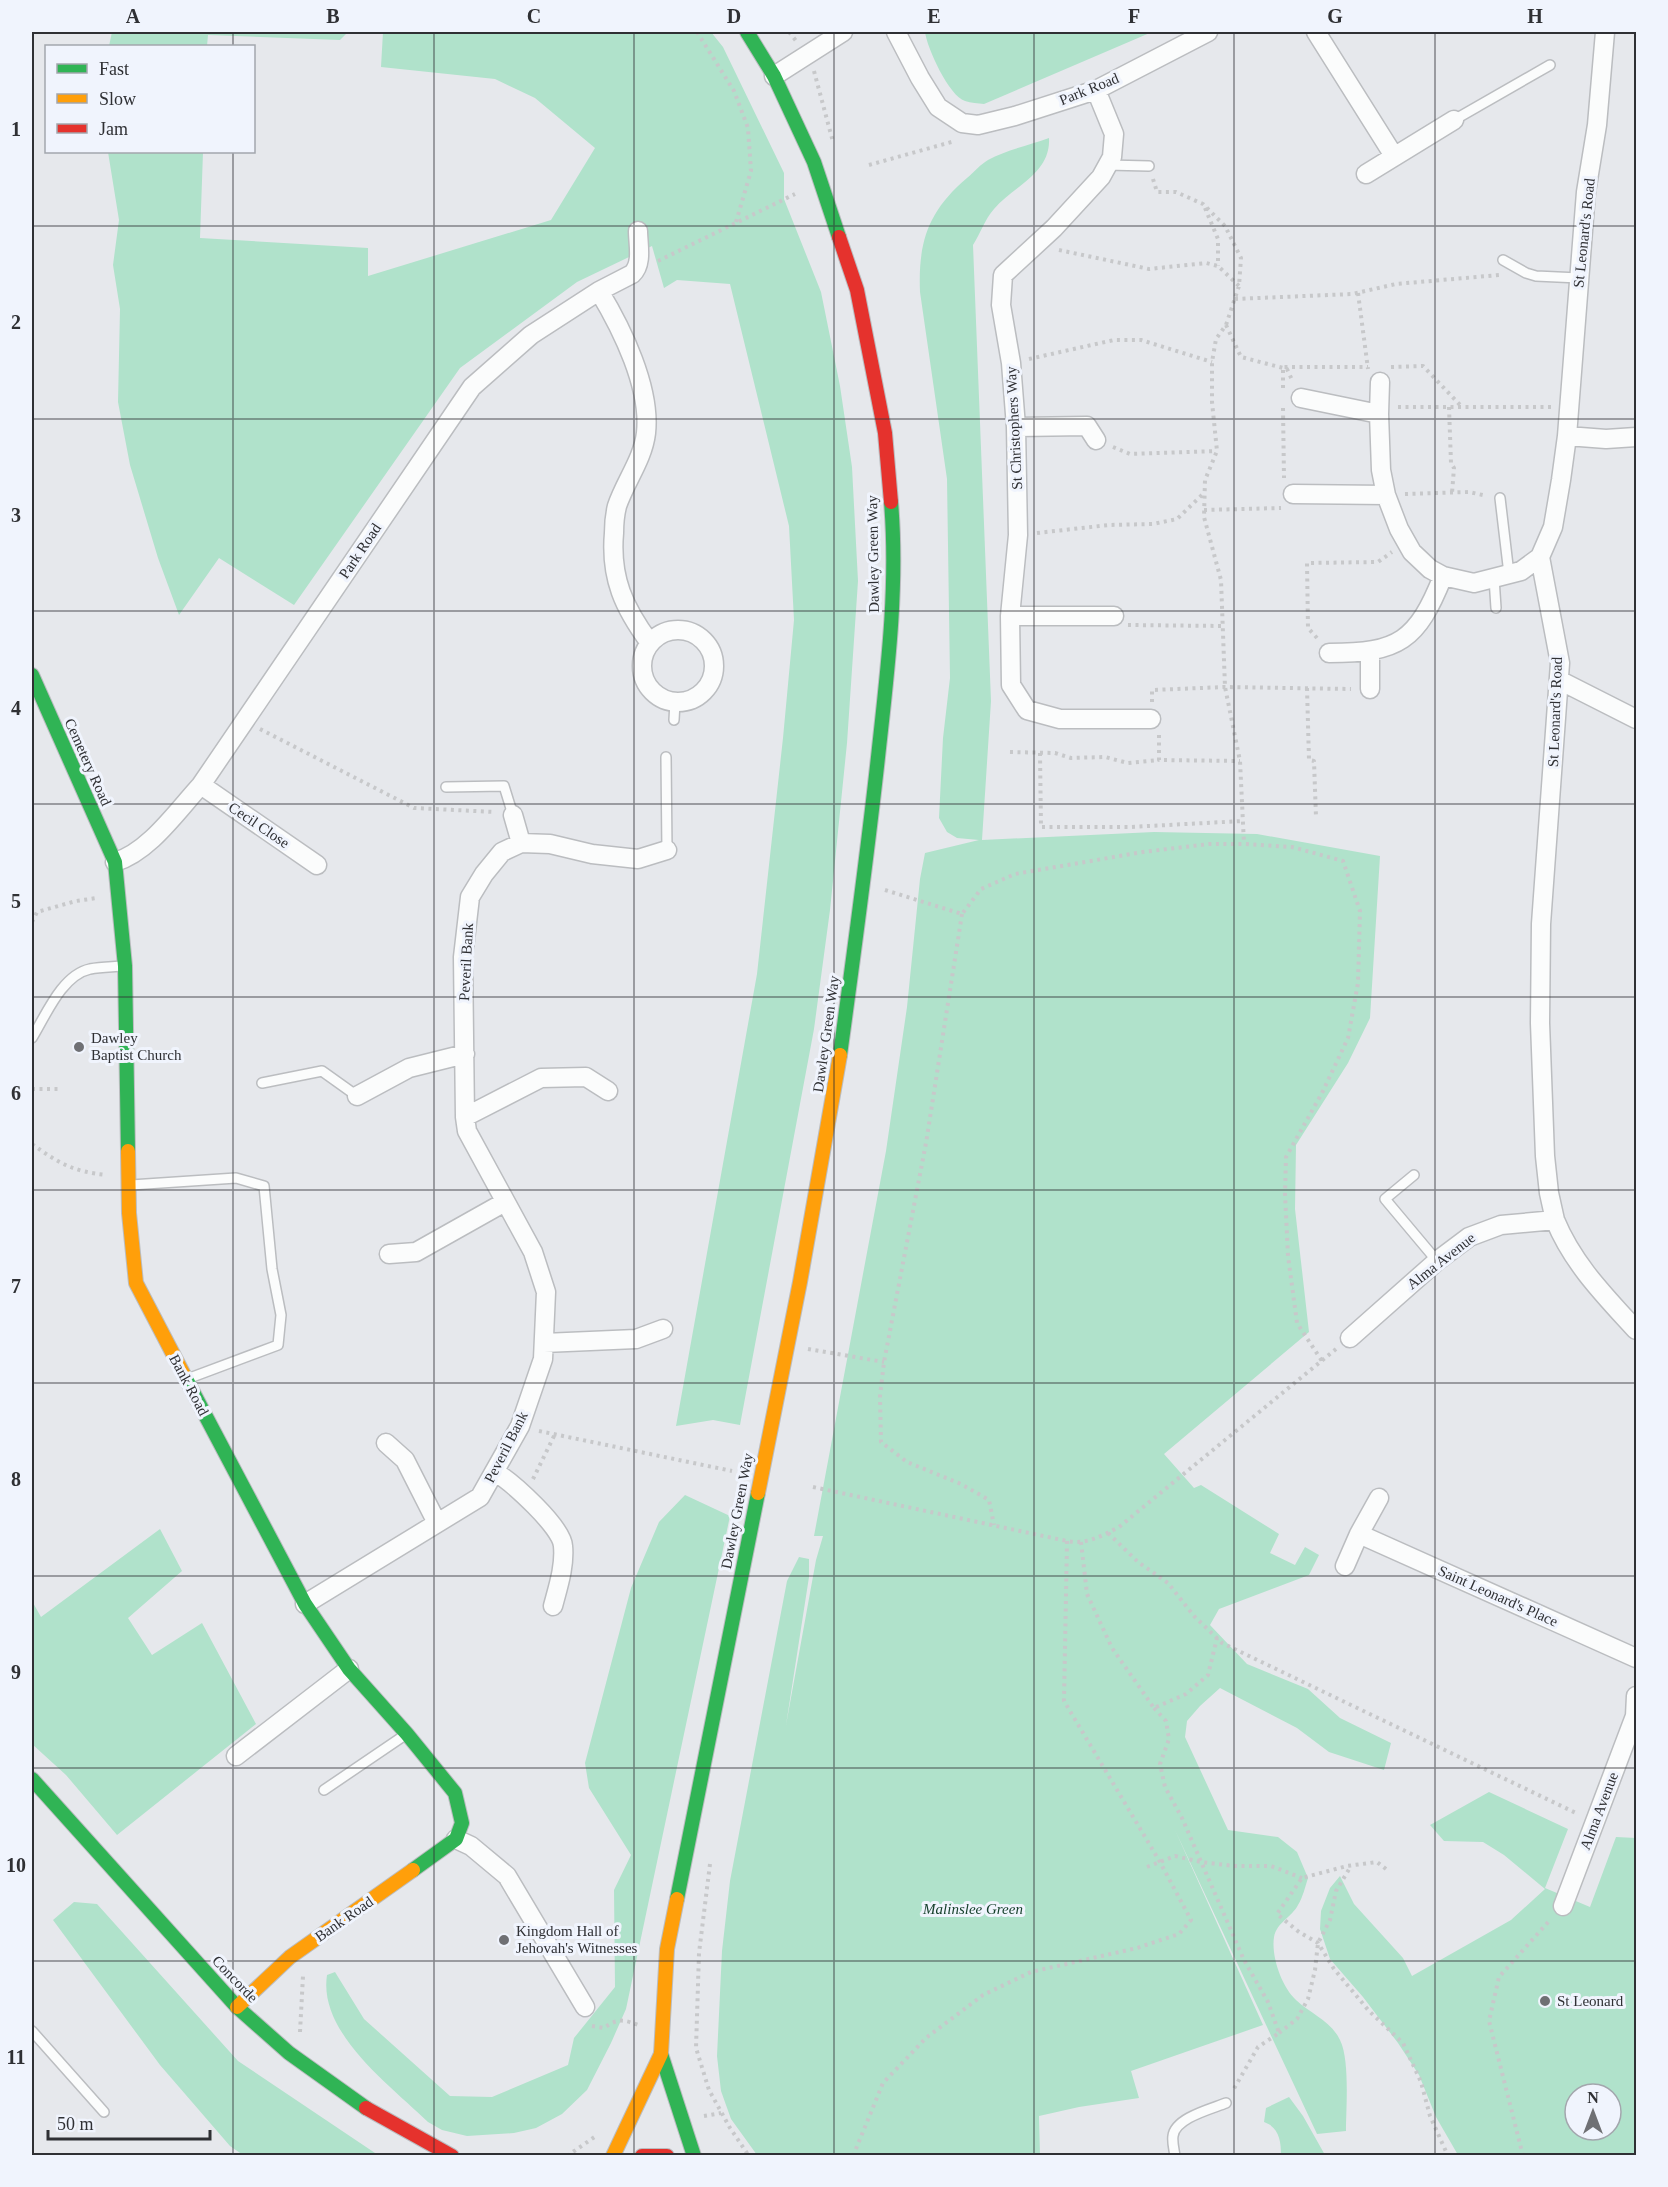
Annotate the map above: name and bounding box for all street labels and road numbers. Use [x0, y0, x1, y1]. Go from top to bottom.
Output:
street label: Park Road [1057, 70, 1122, 108]
street label: St Leonard's Road [1570, 177, 1598, 289]
street label: St Christophers Way [1003, 365, 1025, 490]
street label: Dawley Green Way [864, 495, 882, 613]
street label: Park Road [336, 520, 384, 582]
street label: St Leonard's Road [1545, 656, 1565, 767]
street label: Cemetery Road [62, 716, 115, 809]
street label: Cecil Close [226, 799, 293, 851]
street label: Peveril Bank [456, 922, 476, 1001]
street label: Dawley Green Way [810, 974, 842, 1093]
street label: Alma Avenue [1404, 1229, 1478, 1292]
street label: Bank Road [166, 1352, 212, 1419]
street label: Peveril Bank [481, 1408, 531, 1485]
street label: Dawley Green Way [718, 1451, 756, 1570]
street label: Saint Leonard's Place [1436, 1562, 1561, 1630]
street label: Alma Avenue [1577, 1770, 1621, 1852]
street label: Bank Road [312, 1893, 376, 1945]
street label: Concorde [209, 1952, 261, 2006]

